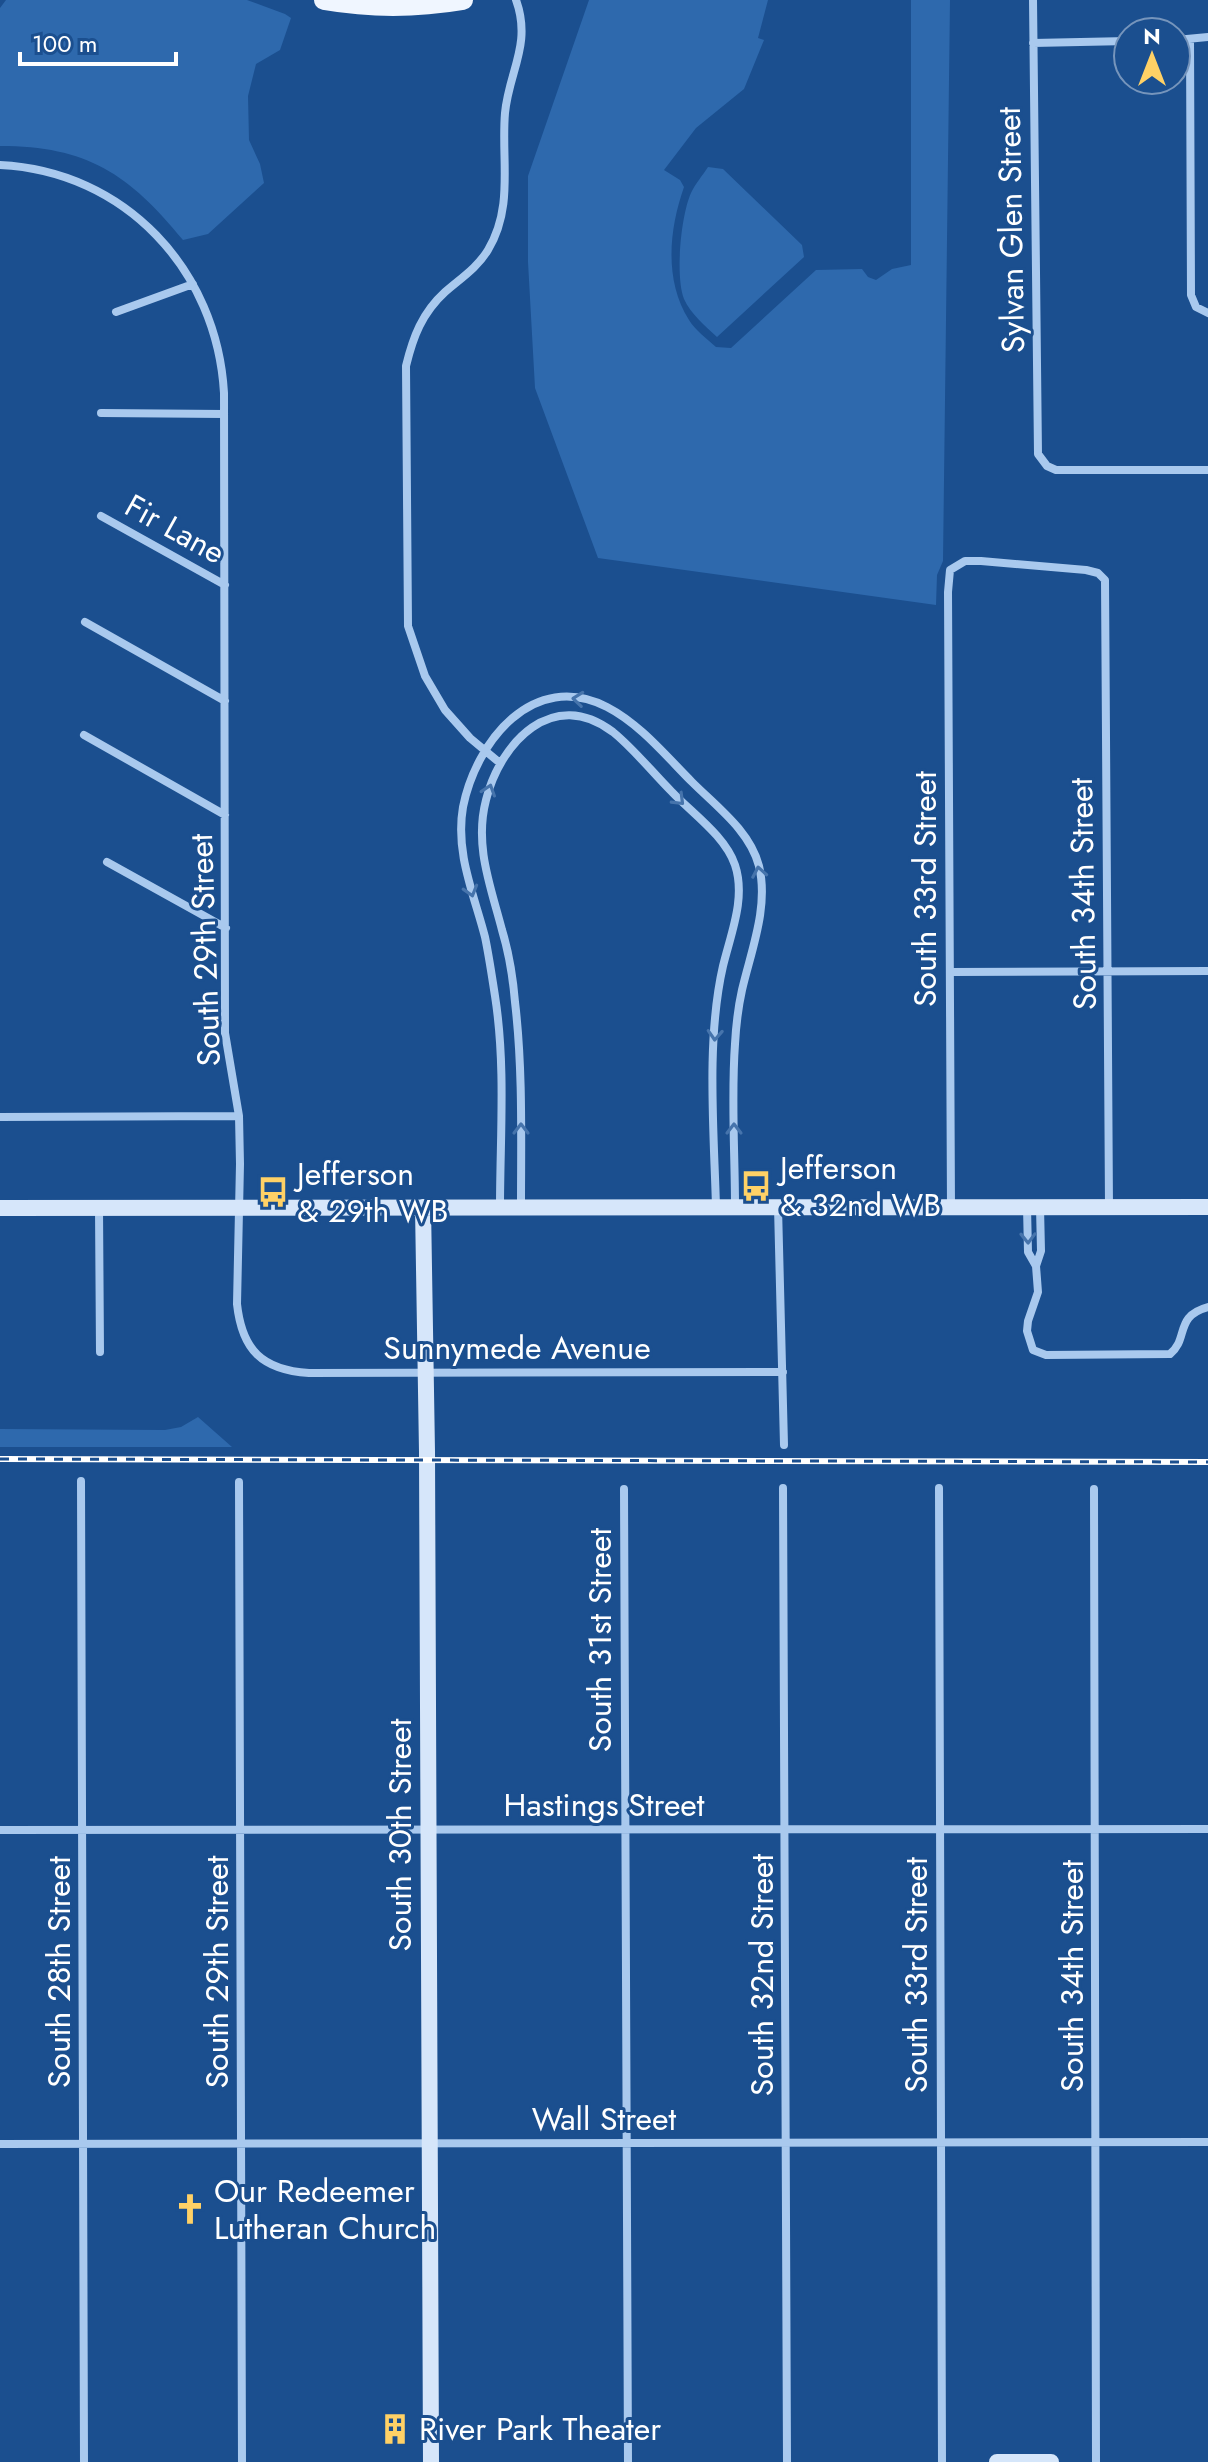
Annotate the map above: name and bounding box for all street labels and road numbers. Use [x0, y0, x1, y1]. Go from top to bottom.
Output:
street label: Sylvan Glen Street [986, 106, 1036, 354]
street label: Fir Lane [117, 483, 233, 575]
street label: South 33rd Street [902, 771, 948, 1007]
street label: South 34th Street [1058, 777, 1108, 1011]
street label: South 29th Street [178, 832, 232, 1067]
street label: Sunnymede Avenue [383, 1325, 651, 1371]
street label: South 31st Street [577, 1528, 623, 1752]
street label: South 30th Street [377, 1718, 423, 1952]
street label: Hastings Street [503, 1782, 705, 1828]
street label: South 32nd Street [739, 1853, 785, 2096]
street label: South 29th Street [194, 1855, 240, 2088]
street label: South 28th Street [36, 1856, 82, 2088]
street label: South 33rd Street [893, 1857, 939, 2093]
street label: South 34th Street [1049, 1859, 1095, 2092]
street label: Wall Street [532, 2096, 677, 2142]

